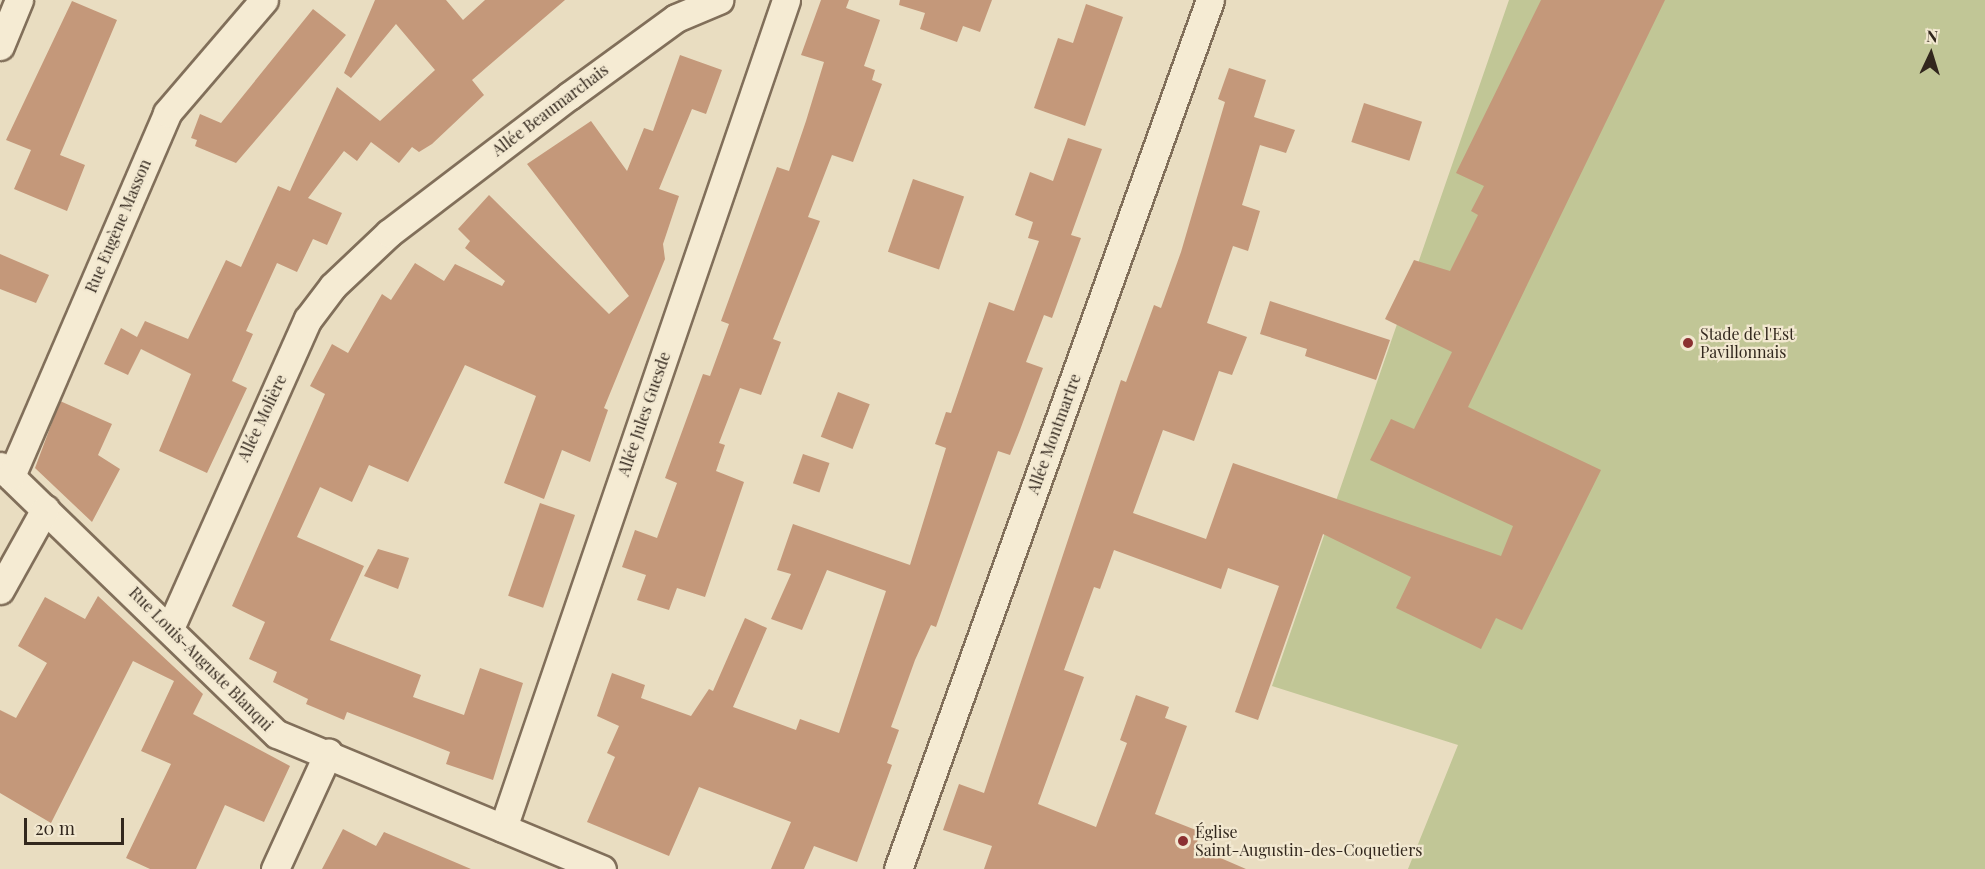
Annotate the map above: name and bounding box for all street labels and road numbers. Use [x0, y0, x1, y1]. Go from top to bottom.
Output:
street label: Allée Beaumarchais [488, 60, 612, 160]
street label: Rue Eugène Masson [81, 156, 155, 296]
street label: Allée Jules Guesde [614, 349, 674, 479]
street label: Allée Molière [233, 371, 291, 465]
street label: Allée Montmartre [1023, 371, 1085, 497]
street label: Rue Louis-Auguste Blanqui [125, 583, 277, 735]

